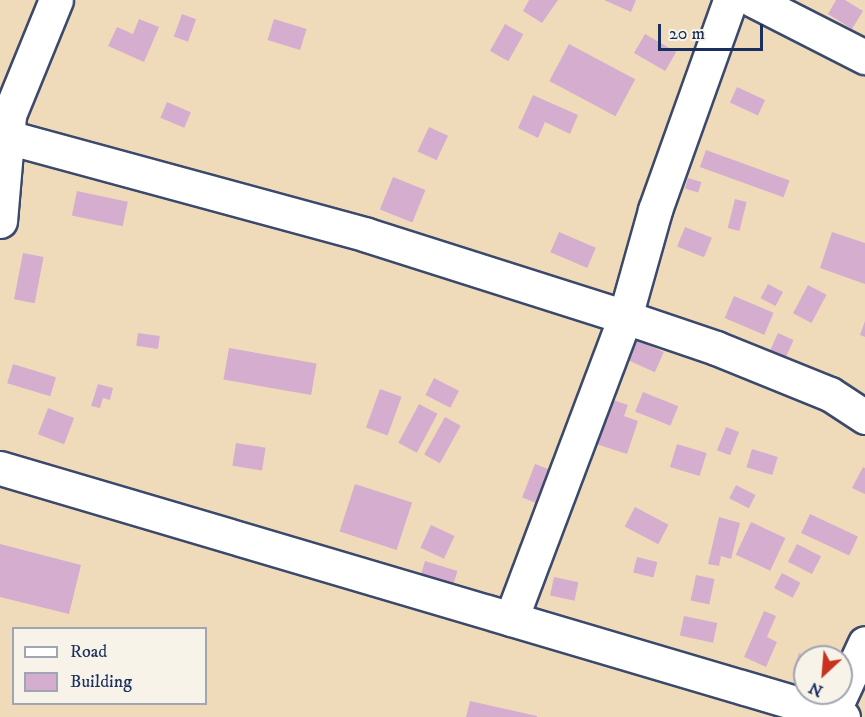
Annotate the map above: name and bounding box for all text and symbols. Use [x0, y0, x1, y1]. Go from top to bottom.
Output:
scale bar [661, 12, 766, 50]
text: 20 m [669, 23, 705, 45]
legend [12, 627, 207, 705]
text: Road [70, 641, 107, 663]
north arrow [793, 645, 853, 705]
text: Building [70, 671, 132, 693]
text: N [806, 678, 826, 701]

